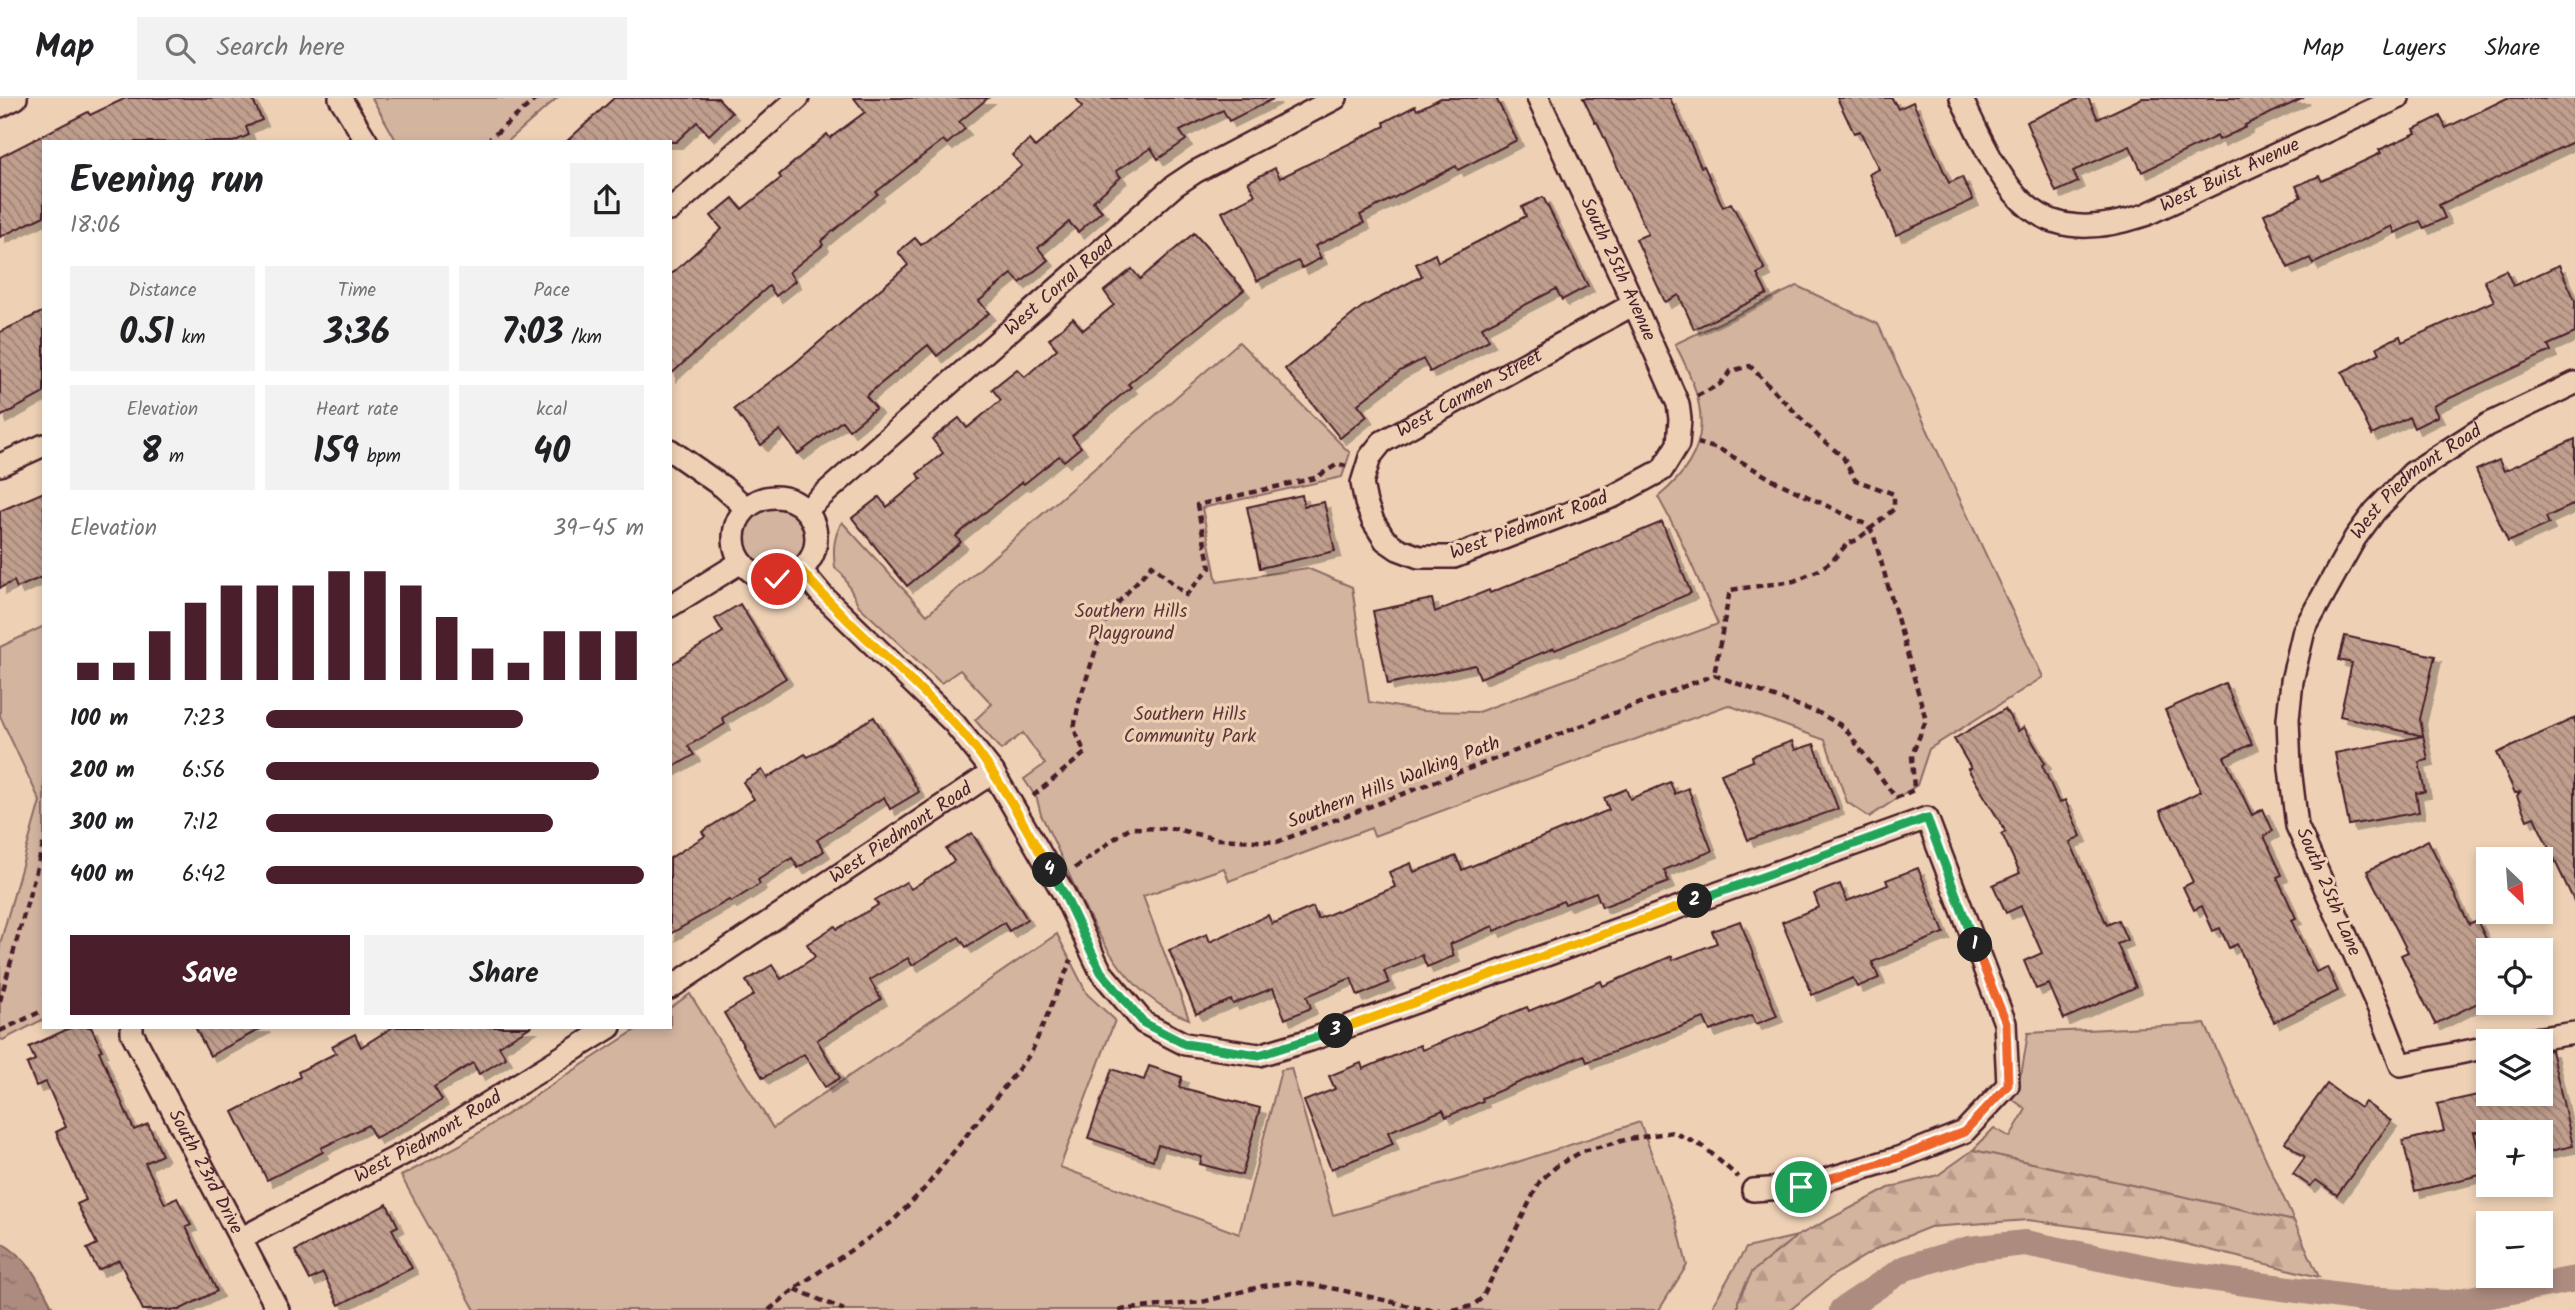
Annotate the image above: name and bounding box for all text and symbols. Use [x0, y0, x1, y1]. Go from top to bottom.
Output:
search box [137, 17, 627, 80]
text: Map [35, 22, 95, 75]
text: Search here [217, 27, 345, 69]
icon: search [161, 29, 199, 67]
text: Map [2302, 29, 2344, 68]
text: Layers [2382, 29, 2446, 68]
text: Share [2484, 29, 2540, 68]
street label: West Buist Avenue [2155, 130, 2305, 221]
text: Evening run [70, 152, 264, 212]
button: share [570, 163, 644, 237]
street label: South 25th Avenue [1571, 193, 1664, 347]
text: 18:06 [70, 208, 121, 244]
street label: West Corral Road [998, 229, 1122, 344]
text: Distance [128, 276, 196, 306]
text: Time [338, 276, 376, 306]
text: Pace [534, 276, 570, 306]
text: 0.51 [119, 306, 174, 362]
text: 3:36 [324, 306, 390, 362]
text: 7:03 [501, 306, 564, 362]
text: km [174, 323, 205, 353]
text: /km [564, 323, 602, 353]
street label: West Carmen Street [1391, 341, 1549, 446]
text: Elevation [126, 395, 198, 425]
text: Heart rate [316, 395, 398, 425]
text: kcal [536, 395, 567, 425]
street label: West Piedmont Road [2344, 417, 2489, 546]
text: 8 [141, 425, 161, 481]
text: 159 [313, 425, 359, 481]
text: 40 [533, 425, 570, 481]
text: m [161, 442, 184, 472]
text: bpm [359, 442, 401, 472]
street label: West Piedmont Road [1446, 483, 1613, 569]
text: Elevation [70, 511, 157, 547]
text: 39–45 m [553, 511, 644, 547]
pin [747, 549, 807, 609]
icon: check [758, 560, 796, 598]
park label: Southern Hills Playground [1075, 597, 1187, 649]
park label: Southern Hills Community Park [1124, 700, 1256, 752]
text: 100 m [70, 701, 128, 737]
text: 7:23 [182, 701, 225, 737]
street label: Southern Hills Walking Path [1283, 729, 1505, 837]
text: 200 m [70, 753, 135, 789]
text: 6:56 [182, 753, 226, 789]
street label: West Piedmont Road [824, 774, 979, 892]
text: 300 m [70, 805, 134, 841]
text: 7:12 [182, 805, 219, 841]
street label: South 25th Lane [2287, 823, 2369, 961]
north arrow [2476, 847, 2553, 924]
map controls [2476, 847, 2553, 1288]
pin: 4 [1032, 852, 1068, 888]
text: 4 [1044, 854, 1055, 884]
text: 400 m [70, 857, 134, 893]
text: 6:42 [182, 857, 226, 893]
pin: 2 [1678, 884, 1712, 918]
text: 2 [1689, 885, 1700, 915]
pin: 1 [1958, 928, 1993, 962]
text: 1 [1972, 929, 1977, 959]
button: Save [70, 935, 350, 1015]
button: Share [364, 935, 644, 1015]
button: locate [2476, 938, 2553, 1015]
pin: 3 [1318, 1014, 1354, 1048]
text: 3 [1330, 1015, 1341, 1045]
button: layers [2476, 1029, 2553, 1106]
street label: West Piedmont Road [349, 1083, 509, 1192]
street label: South 23rd Drive [160, 1104, 251, 1240]
button: + [2476, 1120, 2553, 1197]
pin [1771, 1157, 1831, 1217]
icon: arrive [1782, 1168, 1820, 1206]
button: − [2476, 1211, 2553, 1288]

